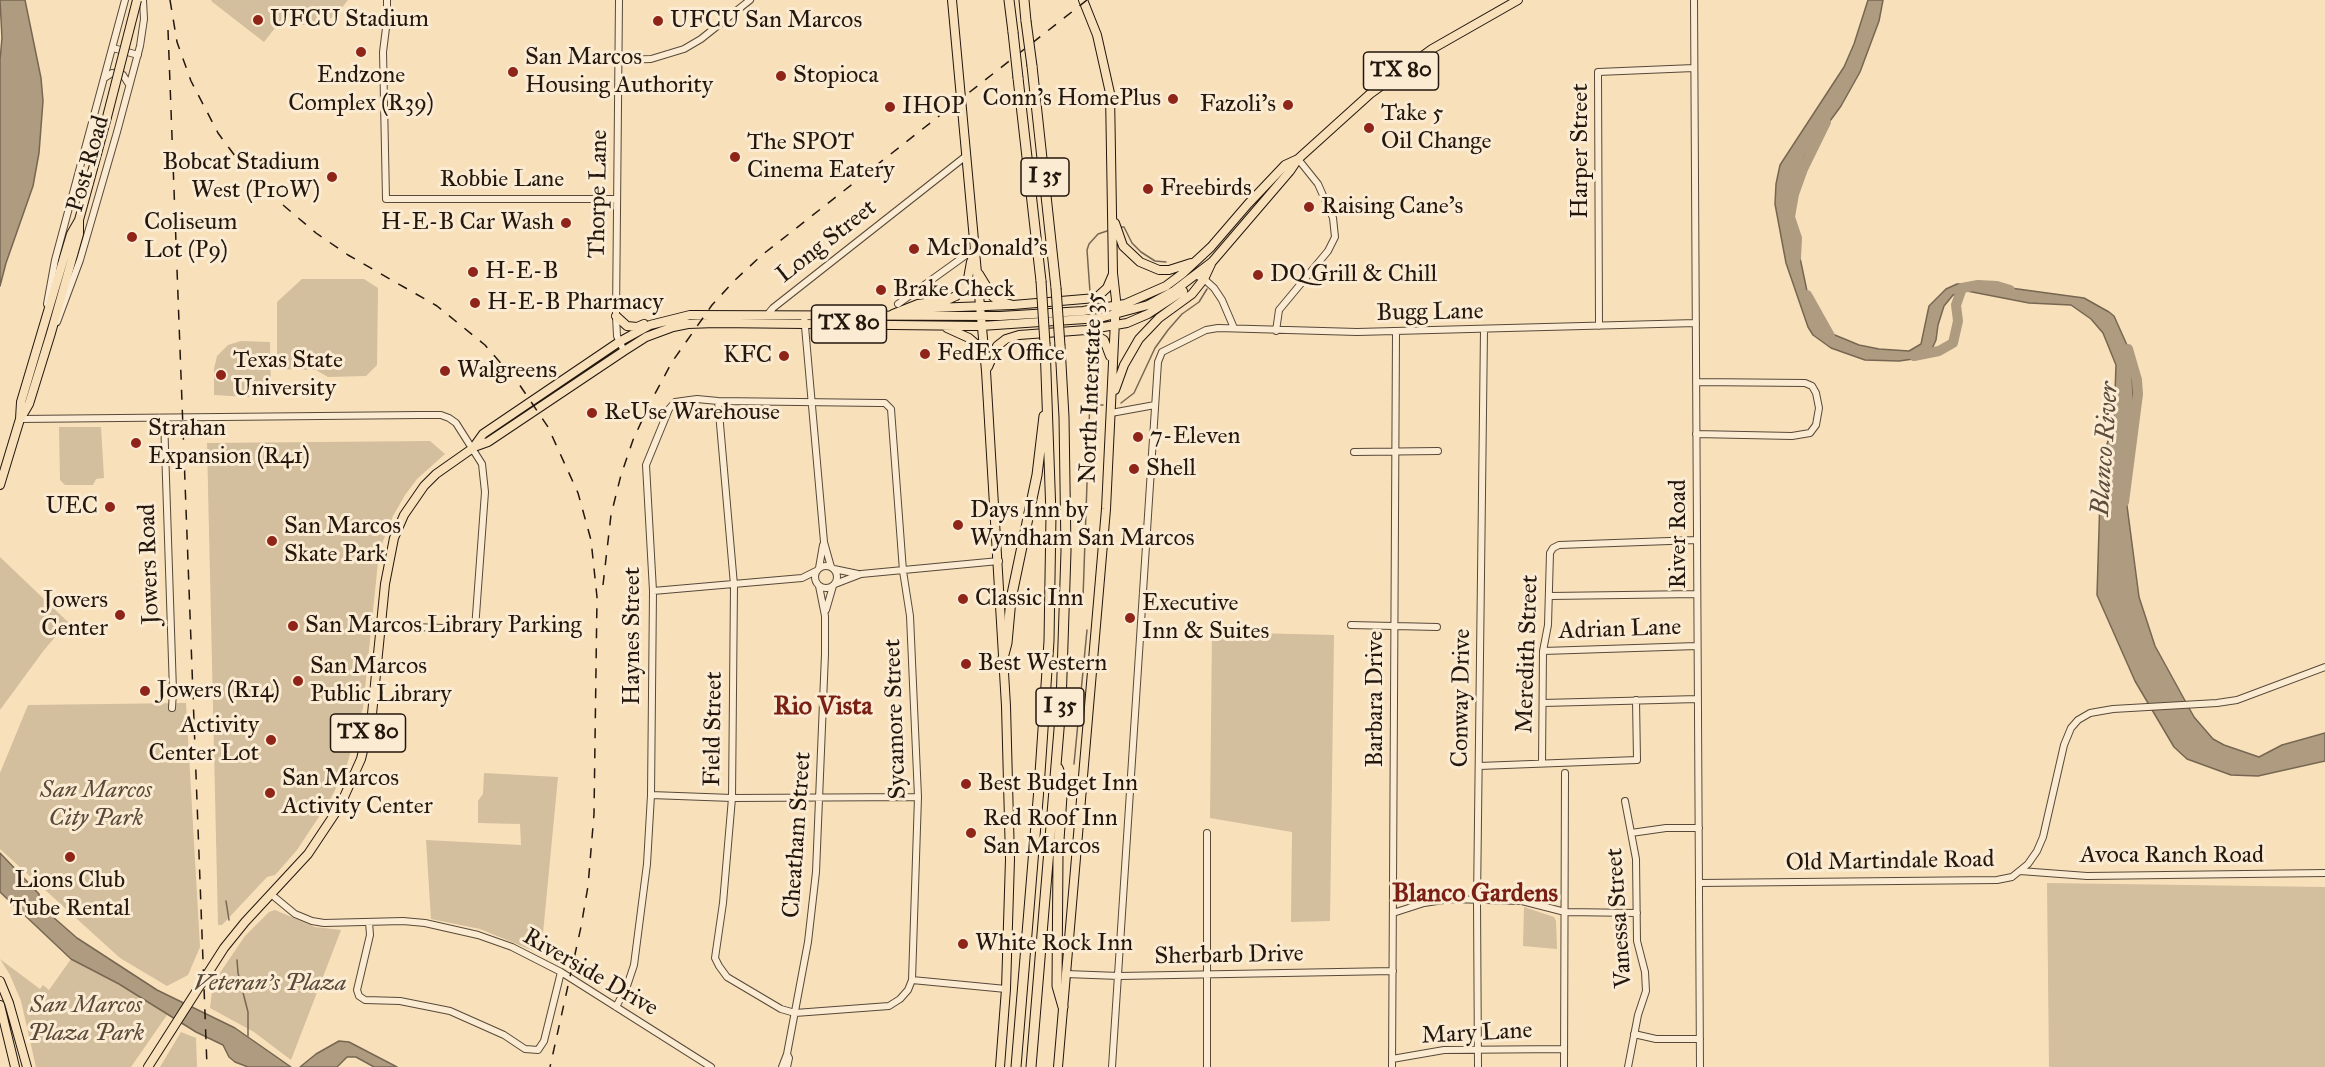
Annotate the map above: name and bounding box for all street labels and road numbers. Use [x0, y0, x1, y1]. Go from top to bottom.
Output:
road number: TX 80 [1364, 52, 1438, 90]
street label: Harper Street [1567, 83, 1595, 219]
street label: Post Road [62, 112, 116, 216]
street label: Thorpe Lane [583, 129, 615, 259]
road number: I 35 [1021, 158, 1069, 196]
street label: Robbie Lane [440, 166, 564, 194]
street label: Long Street [771, 194, 883, 290]
street label: North Interstate 35 [1074, 292, 1110, 484]
street label: Bugg Lane [1376, 298, 1484, 328]
road number: TX 80 [812, 305, 886, 343]
street label: River Road [1665, 479, 1693, 589]
street label: Jowers Road [133, 503, 167, 625]
street label: Haynes Street [619, 567, 647, 705]
street label: Meredith Street [1511, 574, 1545, 734]
street label: Adrian Lane [1558, 613, 1682, 647]
street label: Conway Drive [1446, 628, 1478, 768]
street label: Barbara Drive [1362, 631, 1390, 767]
street label: Sycamore Street [879, 638, 913, 800]
street label: Field Street [699, 671, 729, 787]
road number: I 35 [1036, 688, 1084, 726]
road number: TX 80 [330, 714, 406, 752]
street label: Cheatham Street [778, 751, 818, 919]
street label: Avoca Ranch Road [2080, 842, 2264, 870]
street label: Old Martindale Road [1785, 846, 1995, 878]
street label: Vanessa Street [1601, 847, 1639, 989]
street label: Riverside Drive [517, 923, 663, 1023]
street label: Sherbarb Drive [1154, 940, 1304, 972]
street label: Mary Lane [1421, 1017, 1533, 1051]

